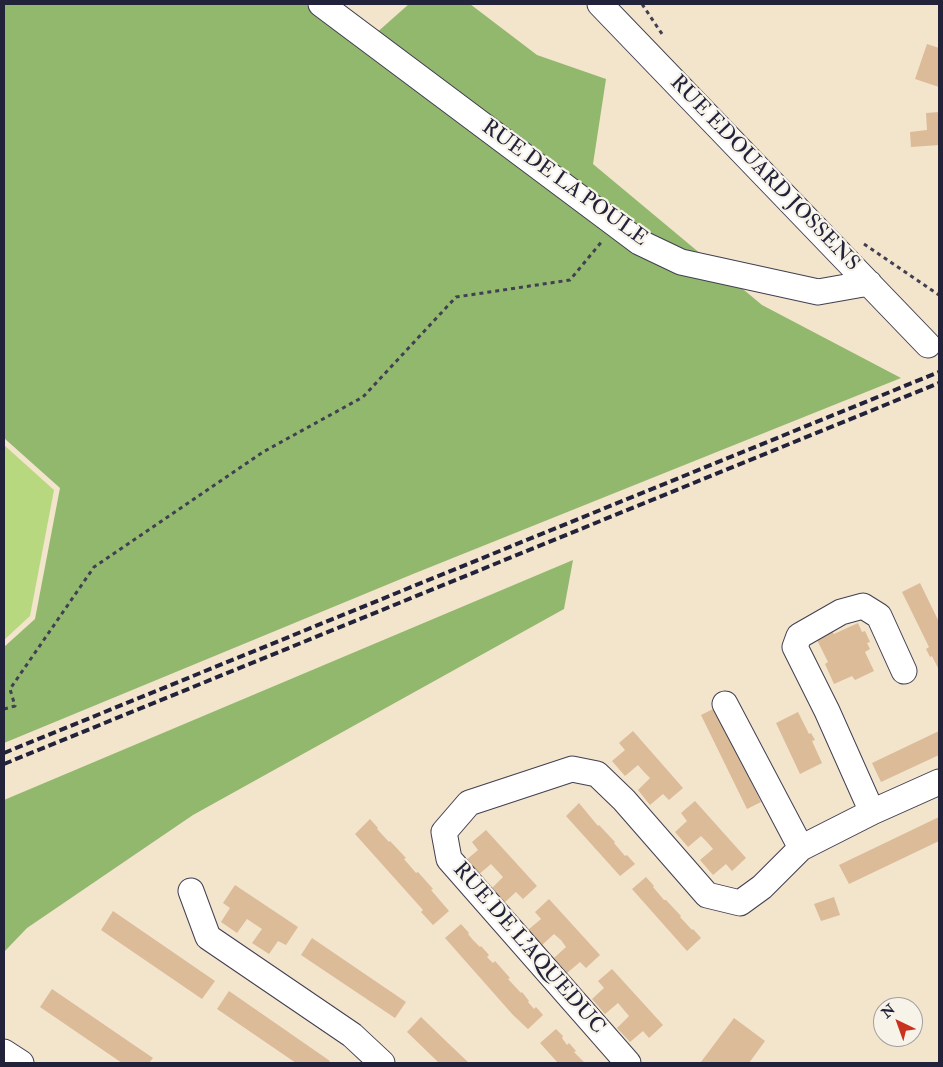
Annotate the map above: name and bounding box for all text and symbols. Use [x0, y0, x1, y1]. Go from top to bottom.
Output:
street label: RUE EDOUARD JOSSENS [664, 71, 864, 277]
street label: RUE DE LA POULE [476, 115, 652, 253]
street label: RUE DE L'AQUEDUC [447, 858, 609, 1040]
north arrow [873, 997, 923, 1047]
text: N [878, 1001, 899, 1022]

